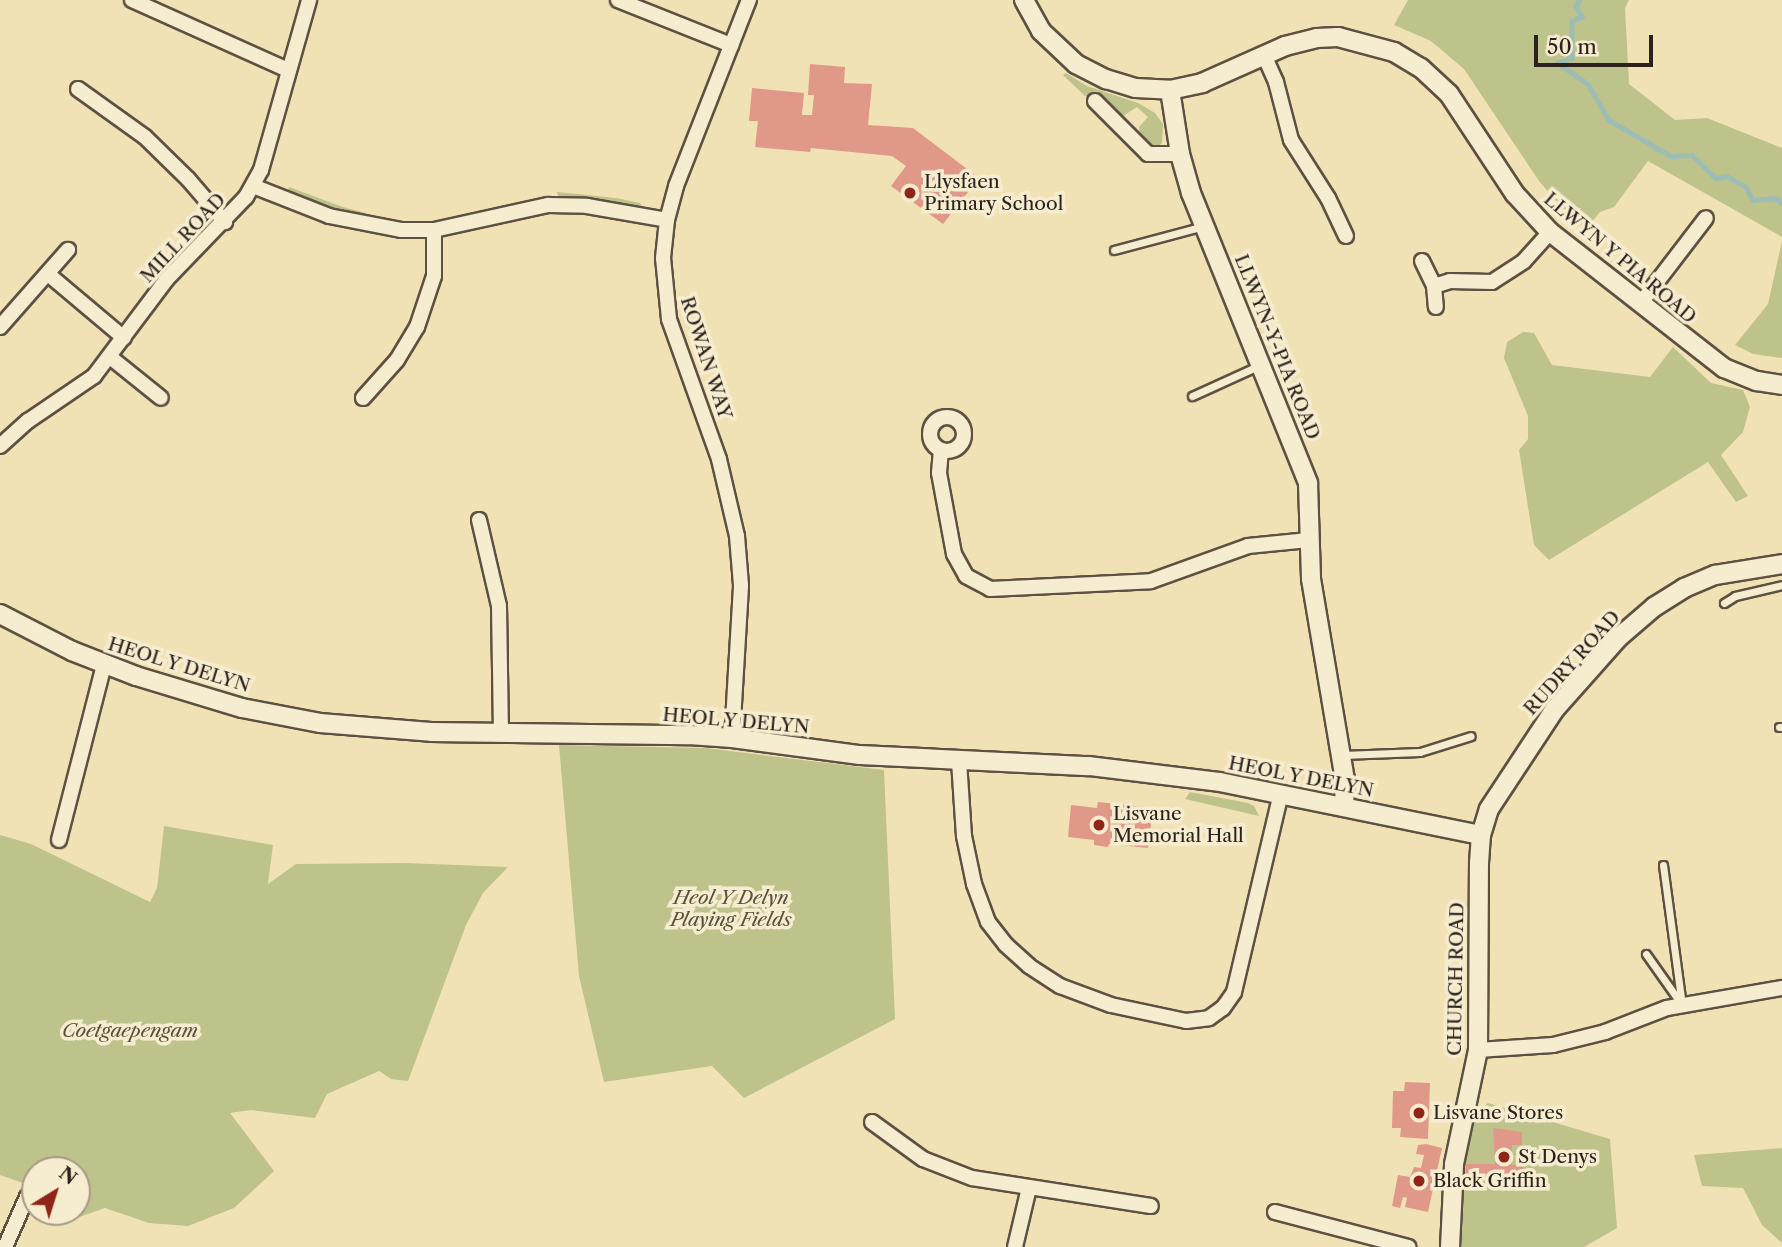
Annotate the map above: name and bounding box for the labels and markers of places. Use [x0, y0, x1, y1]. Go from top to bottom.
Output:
place label: Llysfaen Primary School [924, 171, 1064, 215]
marker: Llysfaen Primary School [902, 185, 918, 201]
place label: Lisvane Memorial Hall [1113, 803, 1244, 847]
marker: Lisvane Memorial Hall [1091, 817, 1107, 833]
place label: Lisvane Stores [1433, 1102, 1563, 1124]
marker: Lisvane Stores [1411, 1105, 1427, 1121]
place label: St Denys [1518, 1146, 1597, 1168]
marker: St Denys [1496, 1149, 1512, 1165]
place label: Black Griffin [1433, 1170, 1547, 1192]
marker: Black Griffin [1411, 1173, 1427, 1189]

